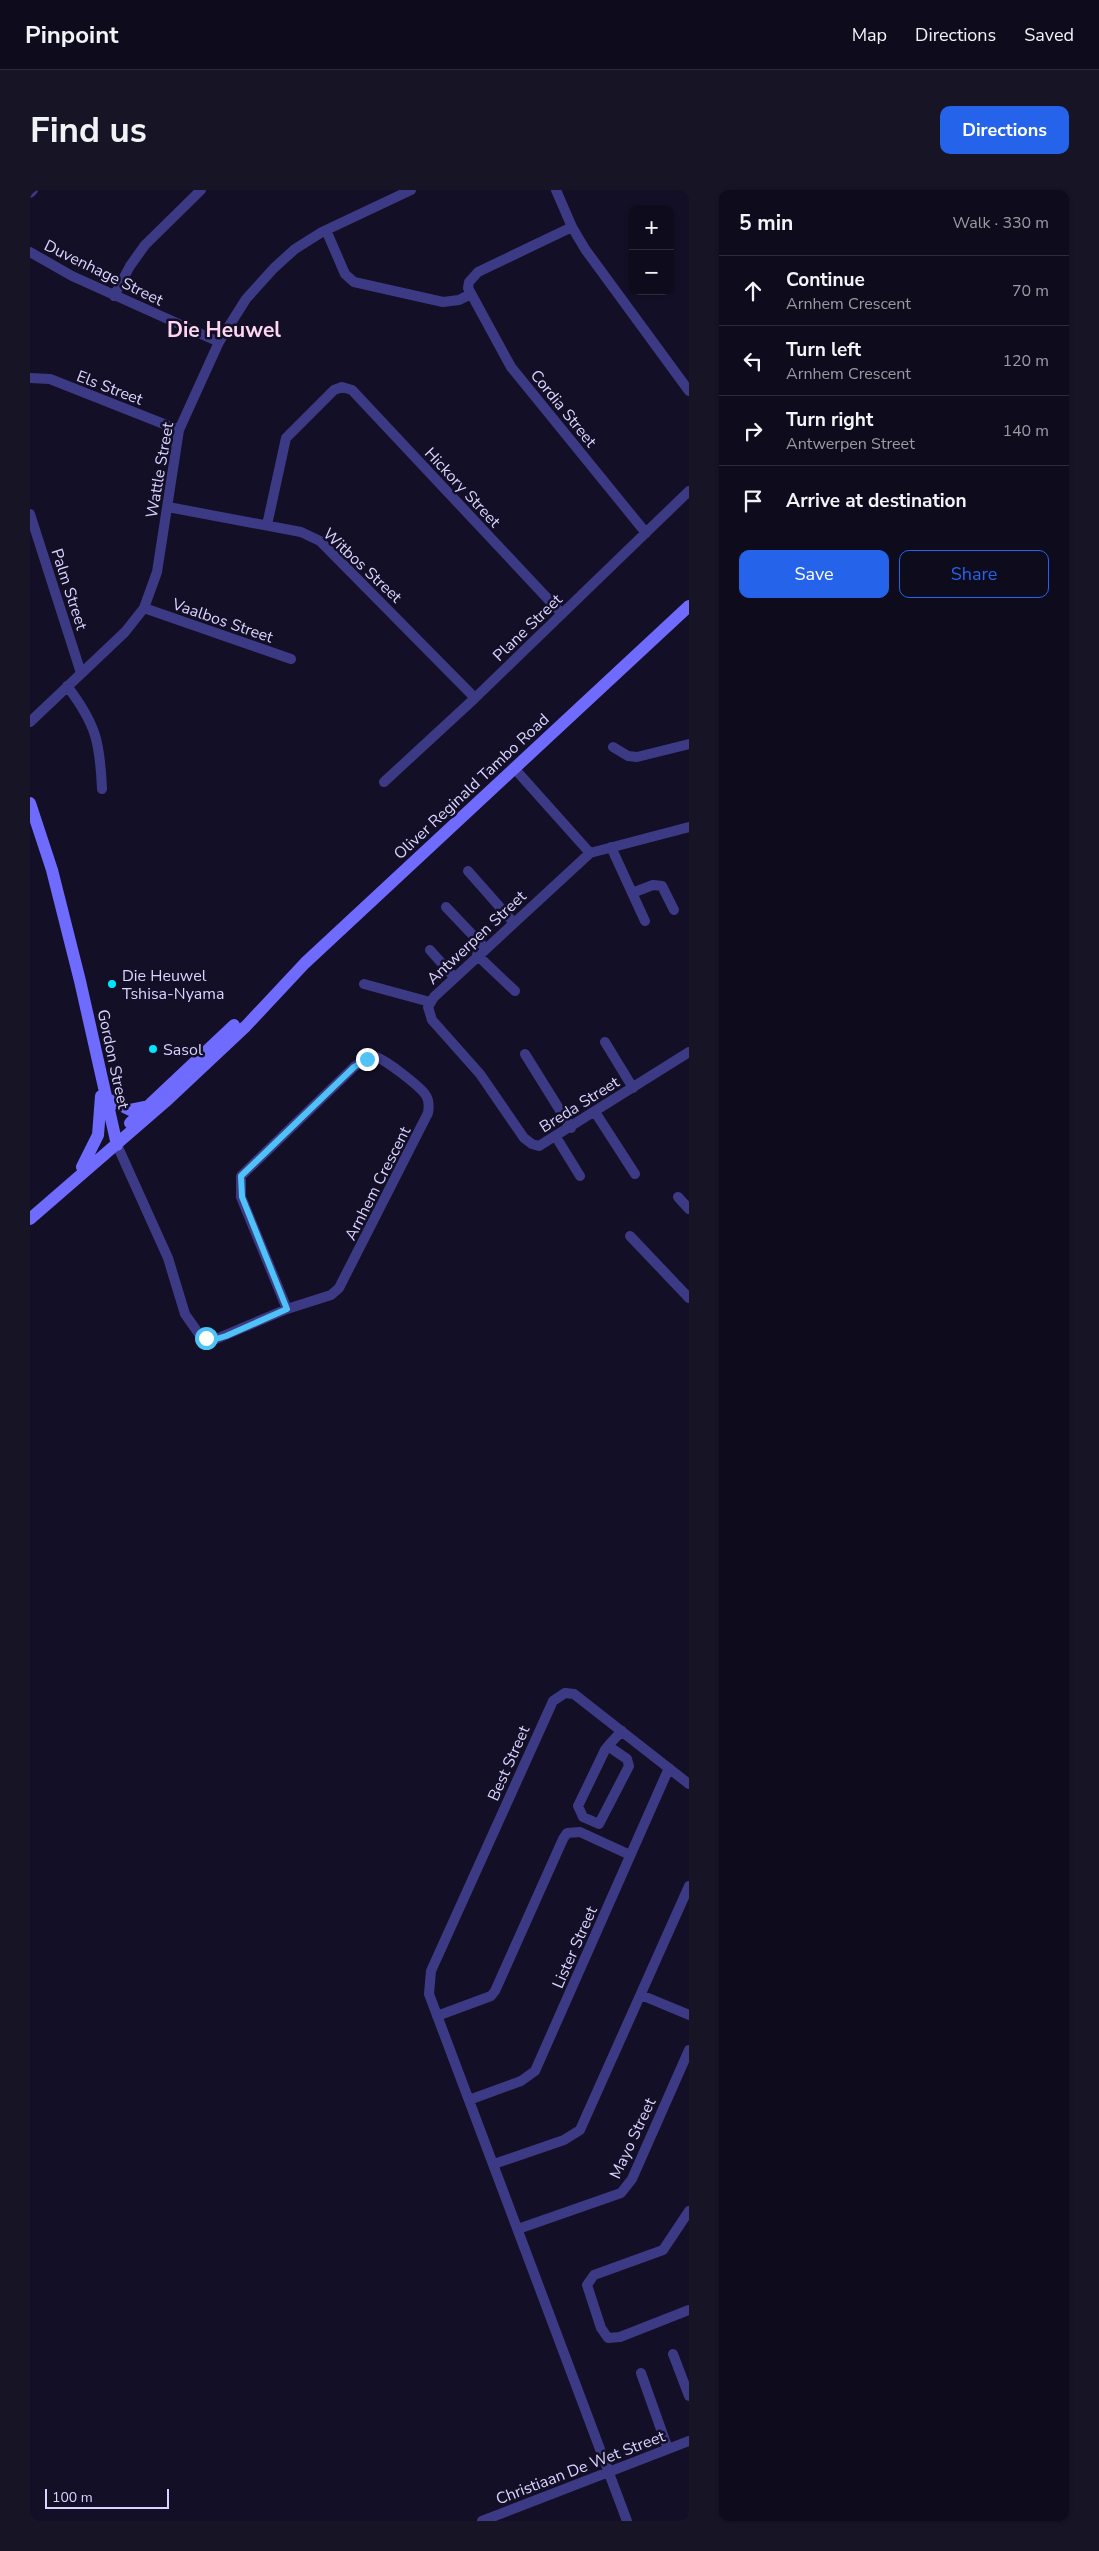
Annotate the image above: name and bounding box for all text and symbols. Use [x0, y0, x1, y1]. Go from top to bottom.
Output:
text: Pinpoint [25, 19, 118, 51]
text: Map [852, 23, 887, 47]
text: Directions [915, 23, 996, 47]
text: Saved [1024, 23, 1074, 47]
button: Directions [940, 106, 1069, 154]
text: Find us [30, 107, 147, 154]
map controls [629, 205, 674, 295]
button: + [629, 205, 674, 250]
text: 5 min [739, 209, 793, 237]
text: Walk · 330 m [953, 212, 1049, 234]
street label: Duvenhage Street [40, 235, 167, 311]
button: − [629, 250, 674, 295]
text: Continue [786, 267, 865, 293]
icon: ahead [739, 277, 767, 305]
text: 70 m [1012, 280, 1049, 302]
text: Arnhem Crescent [786, 293, 911, 315]
district label: Die Heuwel [167, 316, 281, 344]
text: Turn left [786, 337, 861, 363]
icon: left [739, 347, 767, 375]
text: 120 m [1002, 350, 1049, 372]
text: Arnhem Crescent [786, 363, 911, 385]
street label: Els Street [73, 365, 146, 411]
street label: Cordia Street [525, 365, 602, 452]
text: Turn right [786, 407, 873, 433]
icon: right [739, 417, 767, 445]
street label: Wattle Street [141, 420, 179, 520]
text: 140 m [1002, 420, 1049, 442]
text: Antwerpen Street [786, 433, 915, 455]
street label: Hickory Street [419, 443, 505, 533]
icon: arrive [739, 487, 767, 515]
text: Arrive at destination [786, 488, 967, 514]
street label: Witbos Street [318, 523, 407, 608]
street label: Palm Street [46, 546, 93, 633]
button: Save [739, 550, 889, 598]
button: Share [899, 550, 1049, 598]
street label: Plane Street [488, 589, 568, 666]
street label: Vaalbos Street [168, 593, 276, 649]
street label: Oliver Reginald Tambo Road [389, 709, 554, 865]
street label: Antwerpen Street [422, 886, 532, 990]
place label: Die Heuwel Tshisa-Nyama [122, 965, 224, 1005]
marker: Die Heuwel Tshisa-Nyama [106, 978, 118, 990]
street label: Gordon Street [92, 1007, 134, 1111]
place label: Sasol [163, 1039, 203, 1061]
marker: Sasol [147, 1043, 159, 1055]
route end [356, 1048, 379, 1071]
street label: Breda Street [535, 1071, 624, 1138]
street label: Arnhem Crescent [340, 1122, 416, 1244]
route start [195, 1327, 218, 1350]
street label: Best Street [483, 1722, 535, 1805]
street label: Lister Street [547, 1903, 603, 1992]
street label: Mayo Street [605, 2094, 661, 2182]
street label: Christiaan De Wet Street [493, 2425, 668, 2510]
scale bar [45, 2486, 169, 2509]
text: 100 m [52, 2488, 93, 2507]

